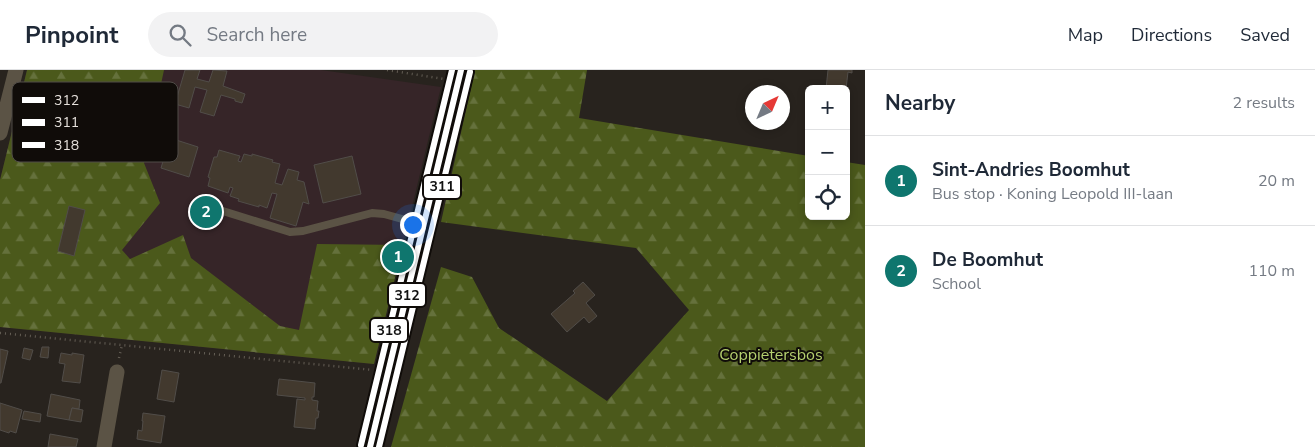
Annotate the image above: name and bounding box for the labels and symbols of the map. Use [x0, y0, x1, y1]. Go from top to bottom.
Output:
legend [12, 82, 178, 162]
north arrow [745, 85, 790, 130]
text: 312 [54, 91, 79, 110]
text: 311 [54, 113, 79, 132]
text: 318 [54, 136, 79, 155]
line badge: 311 [423, 175, 461, 199]
text: 311 [429, 177, 455, 196]
pin: 2 [190, 193, 222, 231]
your location [400, 212, 426, 238]
pin: 1 [382, 238, 414, 276]
line badge: 312 [388, 283, 426, 307]
text: 312 [394, 286, 420, 305]
line badge: 318 [370, 318, 408, 342]
text: 318 [376, 321, 402, 340]
park label: Coppietersbos [719, 344, 823, 366]

